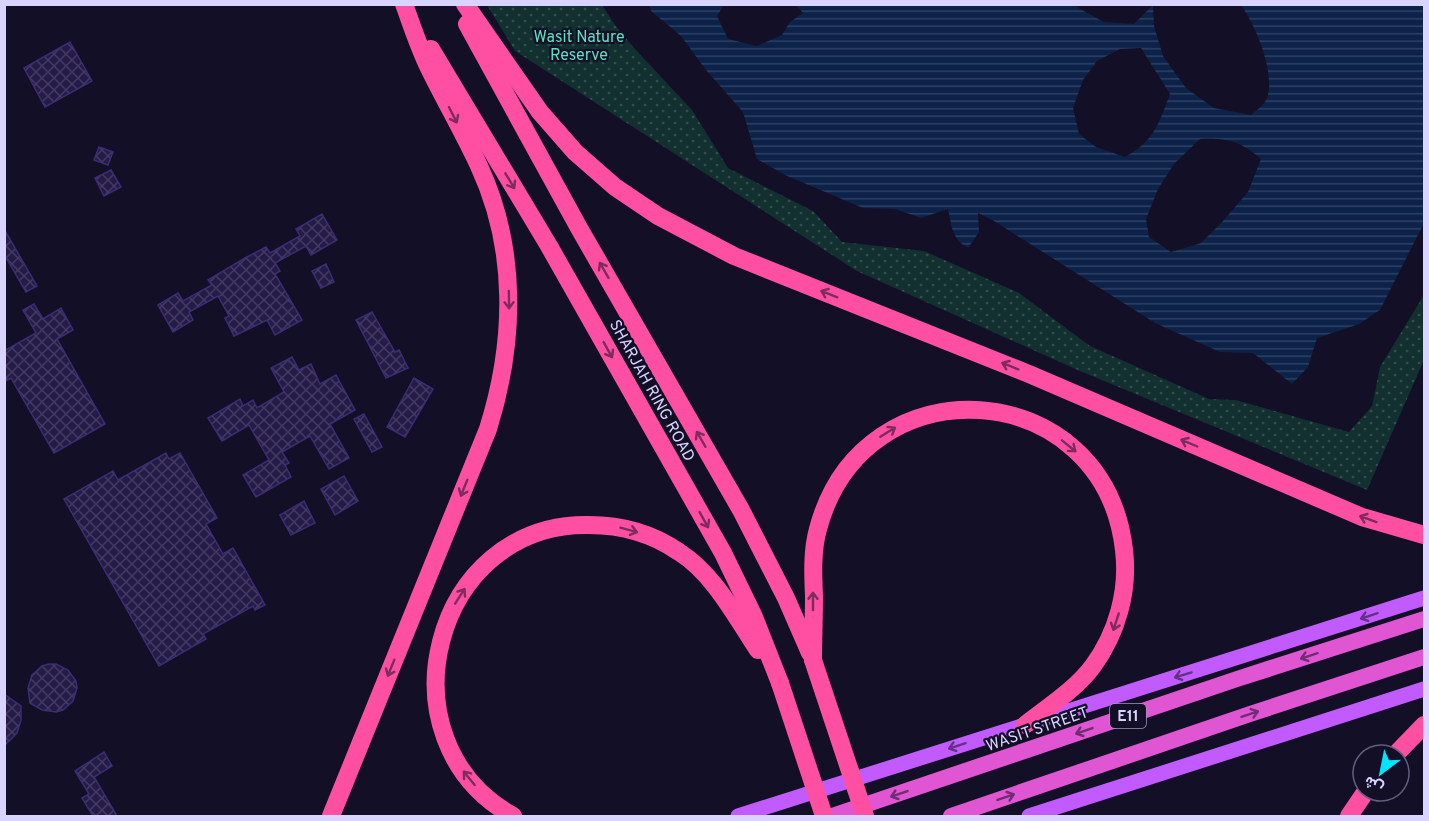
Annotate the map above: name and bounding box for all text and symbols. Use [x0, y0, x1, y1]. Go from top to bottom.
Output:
park label: Wasit Nature Reserve [533, 28, 625, 66]
one-way arrow [448, 106, 459, 124]
one-way arrow [505, 172, 517, 189]
one-way arrow [598, 262, 610, 279]
one-way arrow [820, 288, 838, 299]
one-way arrow [503, 289, 514, 309]
street label: SHARJAH RING ROAD [604, 317, 699, 465]
one-way arrow [602, 341, 614, 358]
one-way arrow [1001, 360, 1019, 371]
one-way arrow [879, 426, 896, 439]
one-way arrow [695, 431, 706, 449]
one-way arrow [1180, 436, 1198, 447]
one-way arrow [1061, 439, 1077, 452]
one-way arrow [458, 478, 469, 496]
one-way arrow [699, 510, 710, 528]
one-way arrow [1360, 512, 1378, 523]
one-way arrow [619, 525, 638, 536]
one-way arrow [454, 588, 466, 605]
one-way arrow [807, 592, 819, 612]
one-way arrow [1360, 611, 1379, 622]
one-way arrow [1109, 612, 1120, 631]
one-way arrow [1300, 651, 1319, 662]
one-way arrow [385, 659, 396, 677]
one-way arrow [1174, 670, 1193, 681]
street label: WASIT STREET [984, 703, 1092, 757]
road number: E11 [1110, 704, 1146, 728]
one-way arrow [1240, 707, 1259, 718]
one-way arrow [1075, 726, 1094, 737]
one-way arrow [948, 742, 967, 753]
north arrow [1351, 743, 1411, 803]
one-way arrow [463, 770, 476, 786]
text: ش [1361, 770, 1388, 798]
one-way arrow [890, 789, 909, 800]
one-way arrow [996, 791, 1015, 802]

